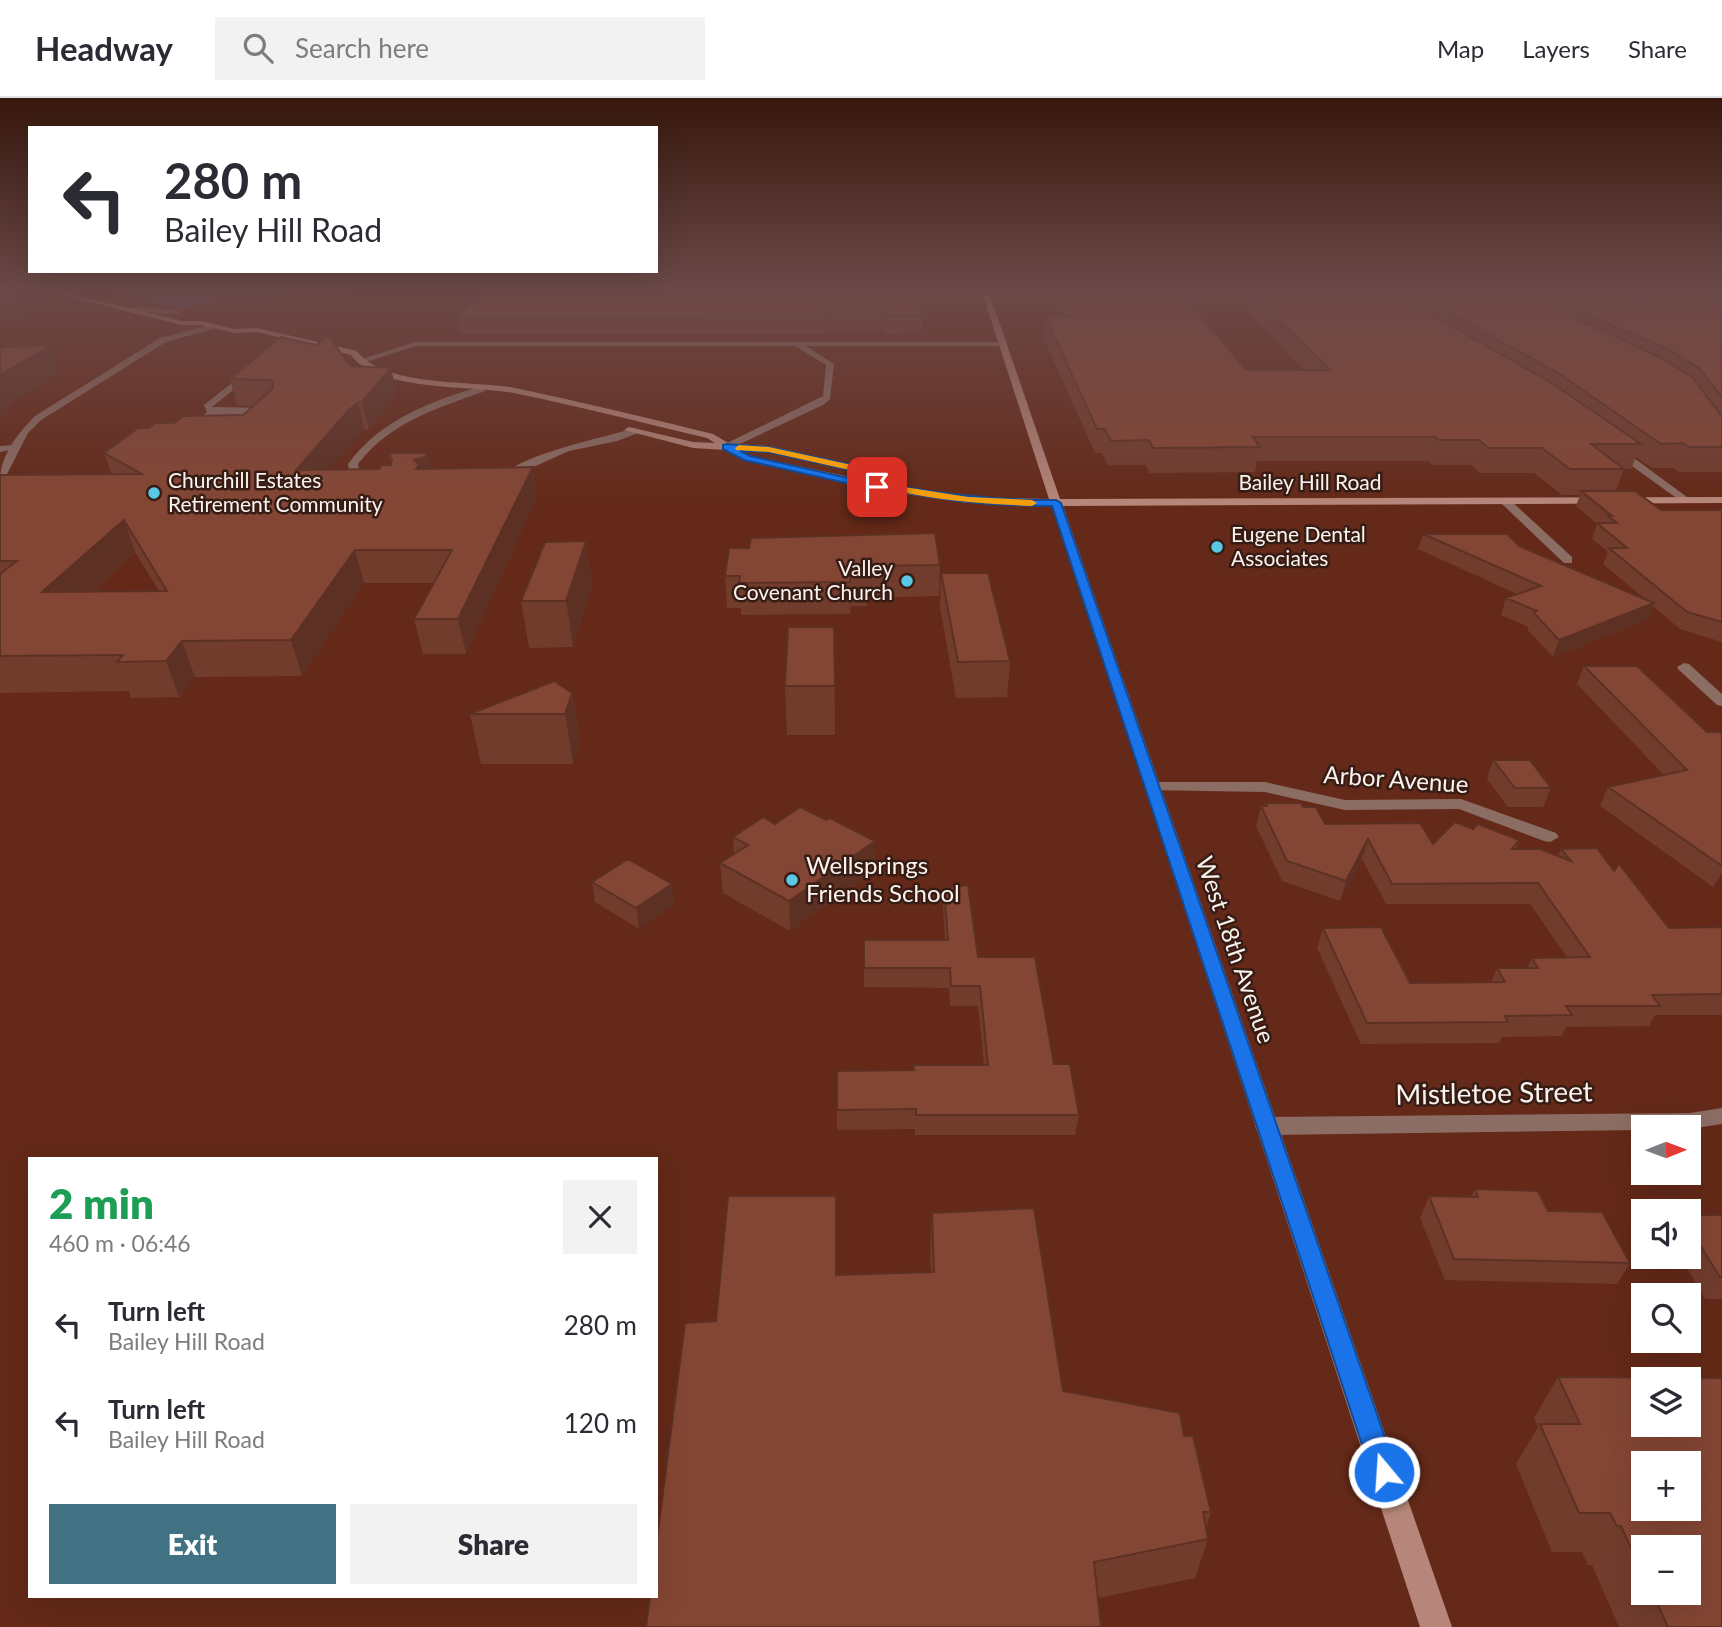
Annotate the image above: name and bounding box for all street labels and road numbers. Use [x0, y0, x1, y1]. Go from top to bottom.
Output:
street label: Bailey Hill Road [1238, 469, 1382, 494]
street label: Arbor Avenue [1323, 759, 1469, 798]
street label: West 18th Avenue [1191, 852, 1282, 1047]
street label: Mistletoe Street [1395, 1073, 1593, 1111]

